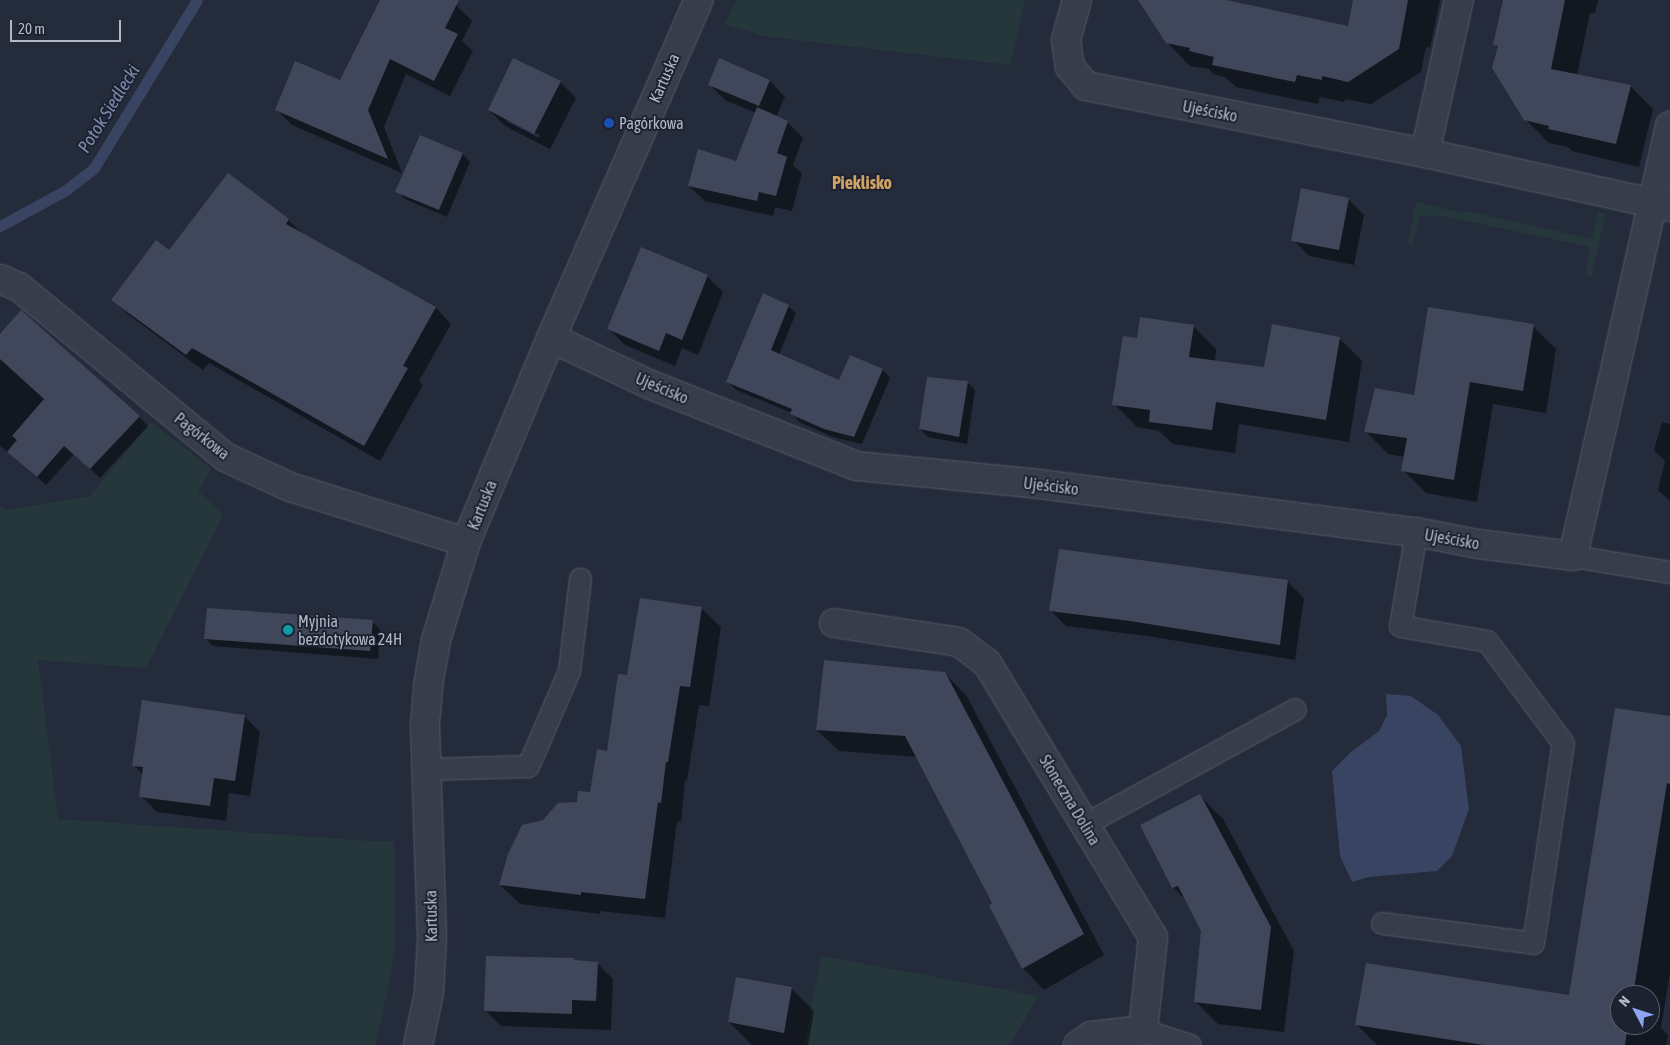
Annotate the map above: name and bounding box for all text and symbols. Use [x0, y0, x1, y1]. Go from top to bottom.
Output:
scale bar [12, 10, 124, 42]
text: 20 m [18, 20, 45, 37]
street label: Kartuska [645, 50, 683, 106]
water label: Potok Siedlecki [73, 61, 145, 157]
street label: Ujeścisko [1181, 96, 1239, 126]
place label: Pagórkowa [619, 113, 684, 133]
marker: Pagórkowa [603, 117, 615, 129]
district label: Pieklisko [832, 172, 892, 194]
street label: Ujeścisko [633, 368, 691, 408]
street label: Pagórkowa [171, 409, 233, 463]
street label: Ujeścisko [1022, 473, 1080, 499]
street label: Kartuska [463, 477, 501, 533]
street label: Ujeścisko [1423, 525, 1481, 553]
place label: Myjnia bezdotykowa 24H [298, 611, 402, 649]
marker: Myjnia bezdotykowa 24H [282, 624, 294, 636]
street label: Słoneczna Dolina [1036, 751, 1104, 849]
street label: Kartuska [421, 890, 441, 942]
north arrow [1610, 985, 1660, 1035]
text: N [1615, 993, 1633, 1009]

